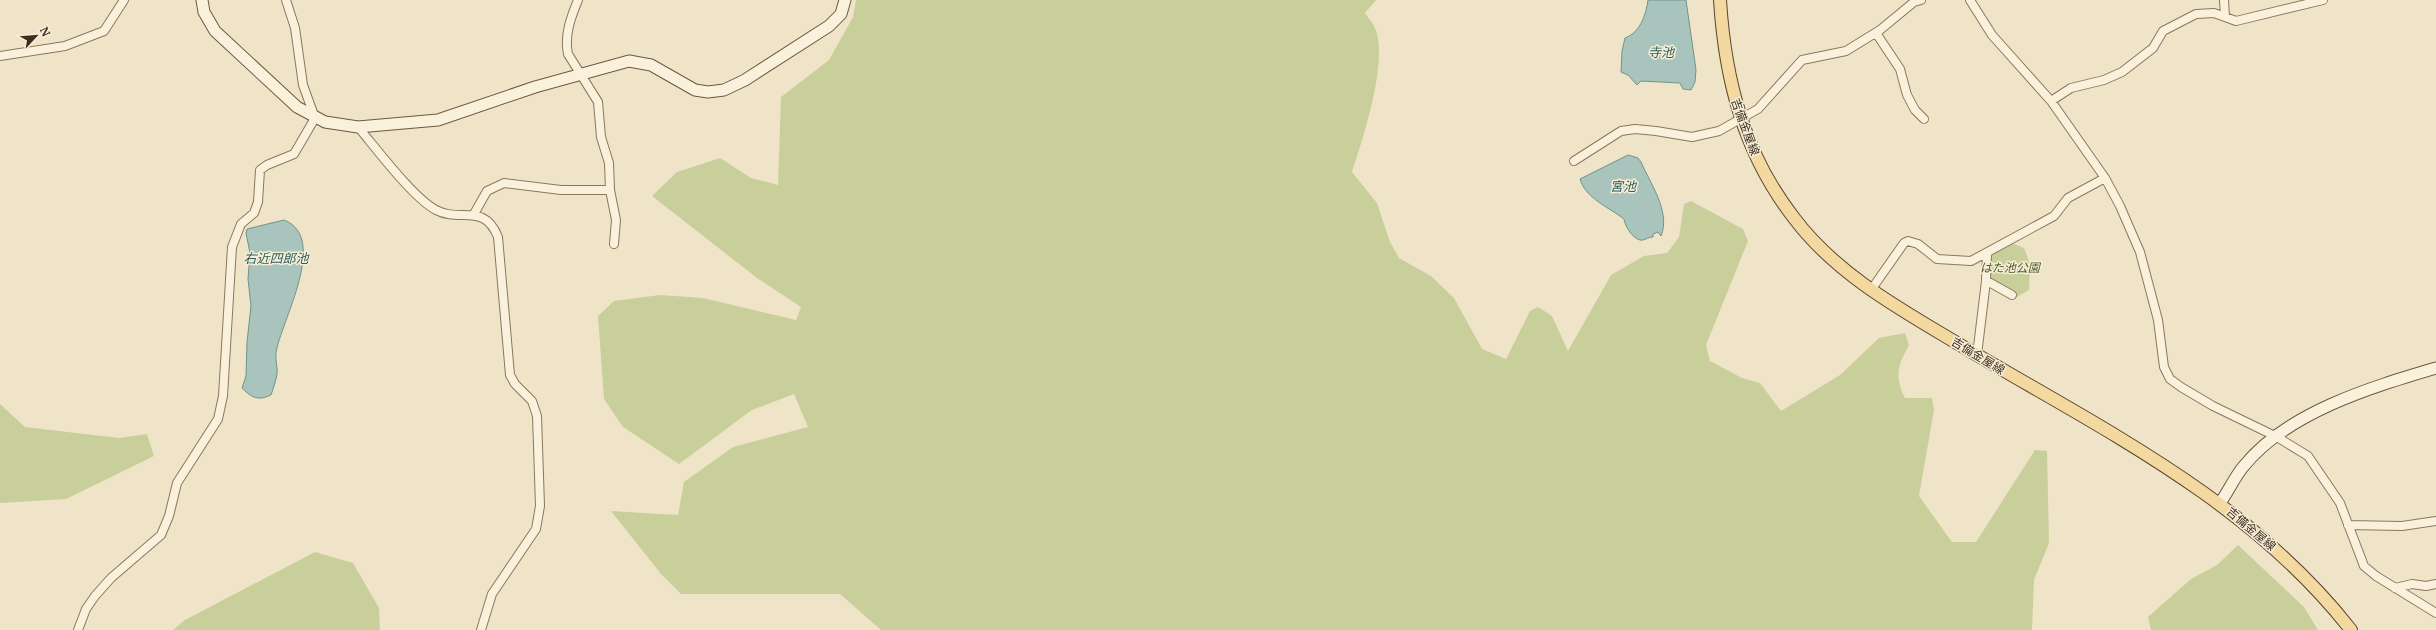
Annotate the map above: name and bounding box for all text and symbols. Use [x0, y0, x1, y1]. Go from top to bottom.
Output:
north arrow [16, 16, 56, 56]
text: N [37, 25, 53, 39]
water label: 寺池 [1648, 44, 1676, 61]
street label: 吉備金屋線 [1728, 96, 1763, 158]
water label: 宮池 [1610, 178, 1638, 195]
water label: 右近四郎池 [243, 250, 310, 267]
park label: はた池公園 [1980, 260, 2042, 275]
street label: 吉備金屋線 [1949, 334, 2008, 377]
street label: 吉備金屋線 [2224, 504, 2279, 554]

